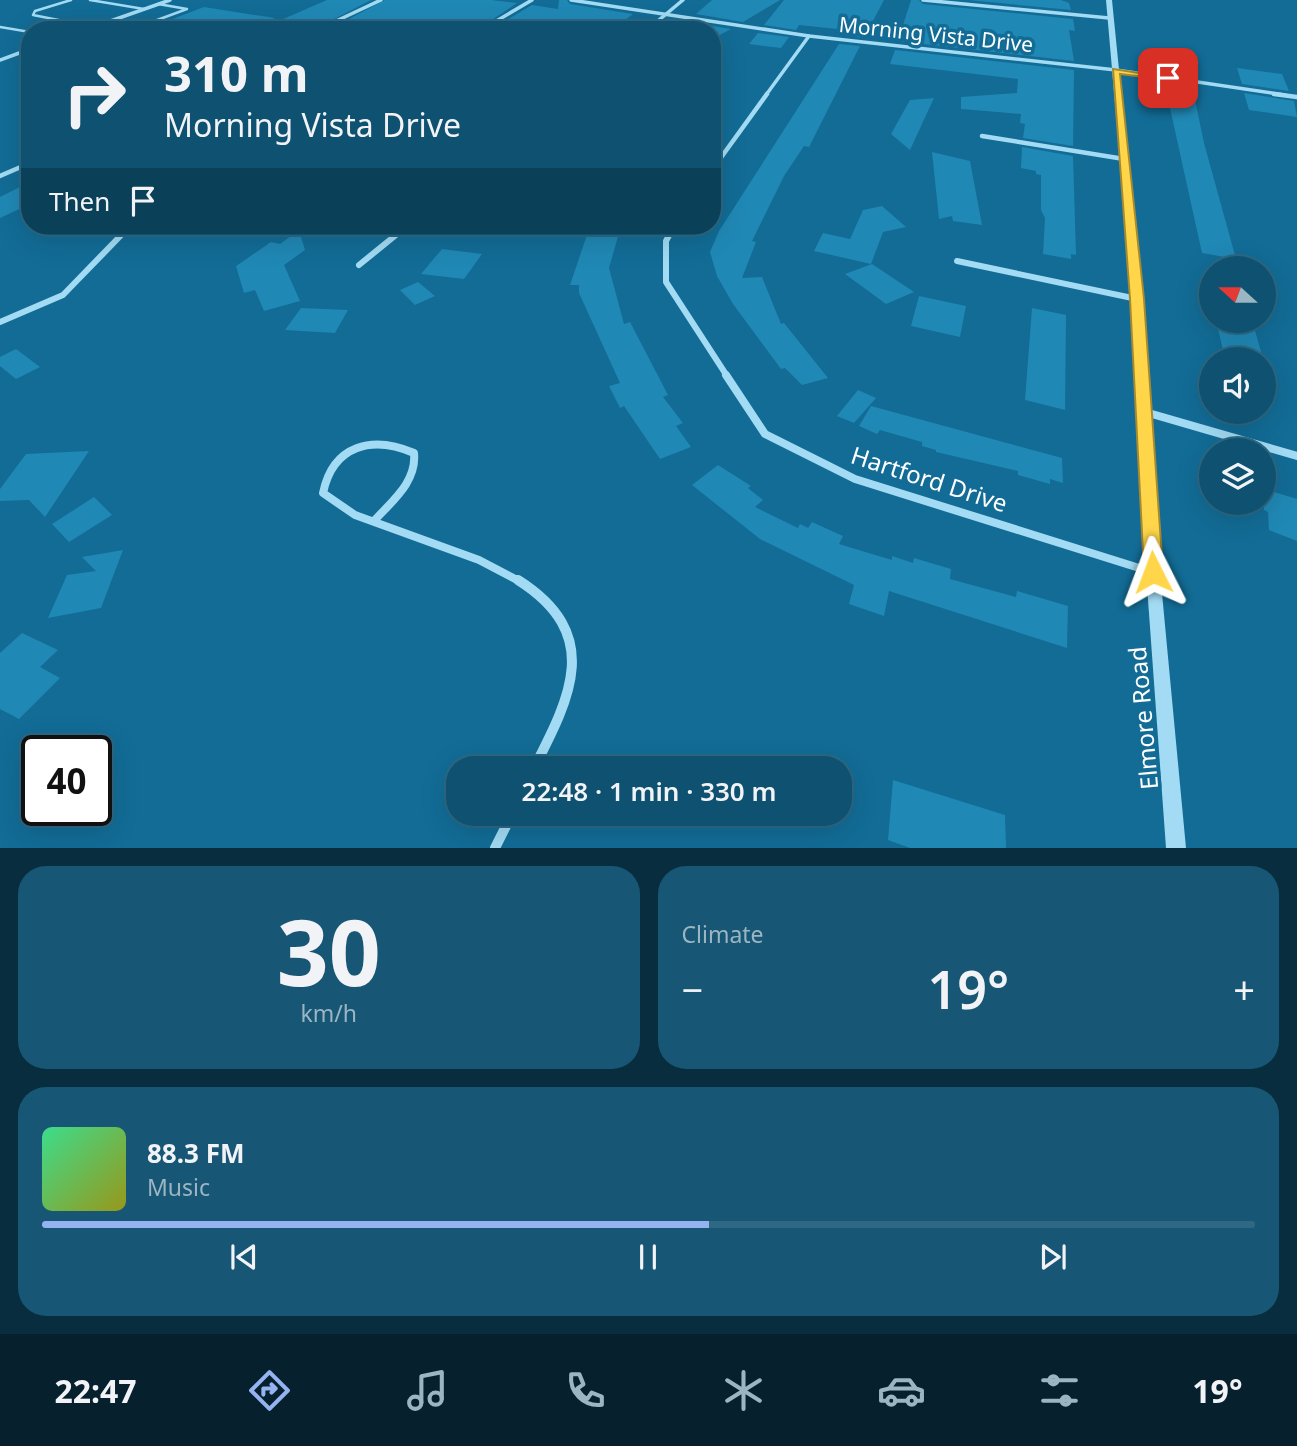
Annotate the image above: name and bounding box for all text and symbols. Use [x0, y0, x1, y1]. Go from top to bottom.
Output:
street label: Morning Vista Drive [838, 10, 1035, 58]
text: 310 m [164, 40, 309, 106]
pin [1138, 48, 1198, 108]
icon: right [49, 49, 140, 140]
icon: arrive [1149, 59, 1187, 97]
text: Morning Vista Drive [164, 103, 461, 146]
icon: arrive [124, 182, 162, 220]
text: Then [49, 183, 110, 219]
north arrow [1199, 256, 1276, 332]
map controls [1199, 256, 1276, 515]
button: sound [1199, 347, 1276, 424]
street label: Hartford Drive [847, 438, 1012, 519]
button: layers [1199, 438, 1276, 515]
position arrow [1116, 535, 1190, 609]
street label: Elmore Road [1120, 645, 1165, 791]
speed limit sign: 40 [21, 735, 112, 826]
text: 22:48 · 1 min · 330 m [522, 773, 776, 809]
text: 30 [277, 889, 381, 1013]
text: Climate [682, 918, 764, 950]
text: 19° [927, 953, 1009, 1024]
text: − [682, 963, 703, 1015]
text: + [1233, 963, 1255, 1015]
text: km/h [300, 997, 357, 1029]
text: 88.3 FM [147, 1135, 244, 1171]
text: Music [147, 1171, 210, 1203]
icon: previous [225, 1238, 263, 1276]
icon: pause [629, 1238, 667, 1276]
icon: next [1034, 1238, 1072, 1276]
icon: directions [245, 1366, 294, 1415]
icon: music [403, 1366, 452, 1415]
icon: phone [561, 1366, 610, 1415]
icon: climate [719, 1366, 768, 1415]
icon: car [877, 1366, 926, 1415]
icon: filters [1035, 1366, 1084, 1415]
text: 22:47 [54, 1369, 137, 1412]
text: 19° [1192, 1369, 1243, 1412]

